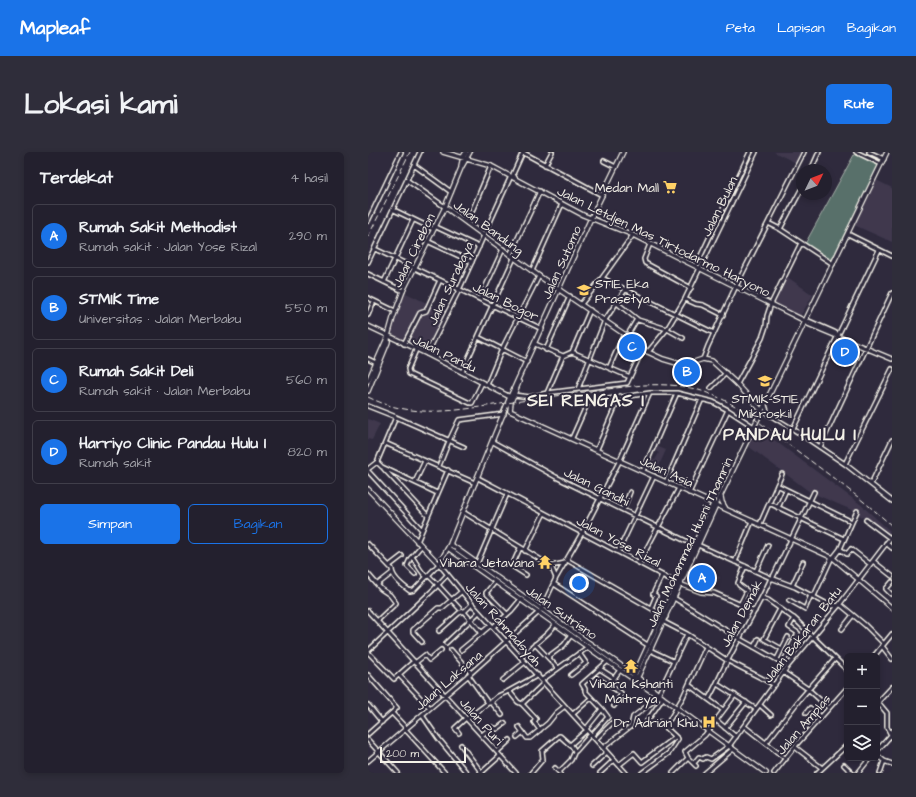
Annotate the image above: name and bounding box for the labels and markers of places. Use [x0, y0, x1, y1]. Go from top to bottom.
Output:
place label: Medan Mall [595, 179, 659, 197]
supermarket icon: Medan Mall [662, 179, 678, 195]
place label: STIE Eka Prasetya [595, 275, 650, 309]
school or university icon: STIE Eka Prasetya [576, 282, 592, 298]
pin: C [619, 332, 645, 362]
pin: D [832, 337, 858, 367]
pin: B [674, 357, 700, 387]
school or university icon: STMIK-STIE Mikroskil [757, 373, 773, 389]
place label: STMIK-STIE Mikroskil [731, 390, 799, 423]
place label: Vihara Jetavana [440, 554, 534, 572]
temple icon: Vihara Jetavana [537, 554, 553, 570]
pin: A [689, 563, 715, 593]
temple icon: Vihara Kshanti Maitreya [623, 658, 639, 674]
place label: Vihara Kshanti Maitreya [589, 675, 673, 709]
place label: Dr Adrian Khu [614, 714, 698, 732]
hospital icon: Dr Adrian Khu [701, 714, 717, 730]

